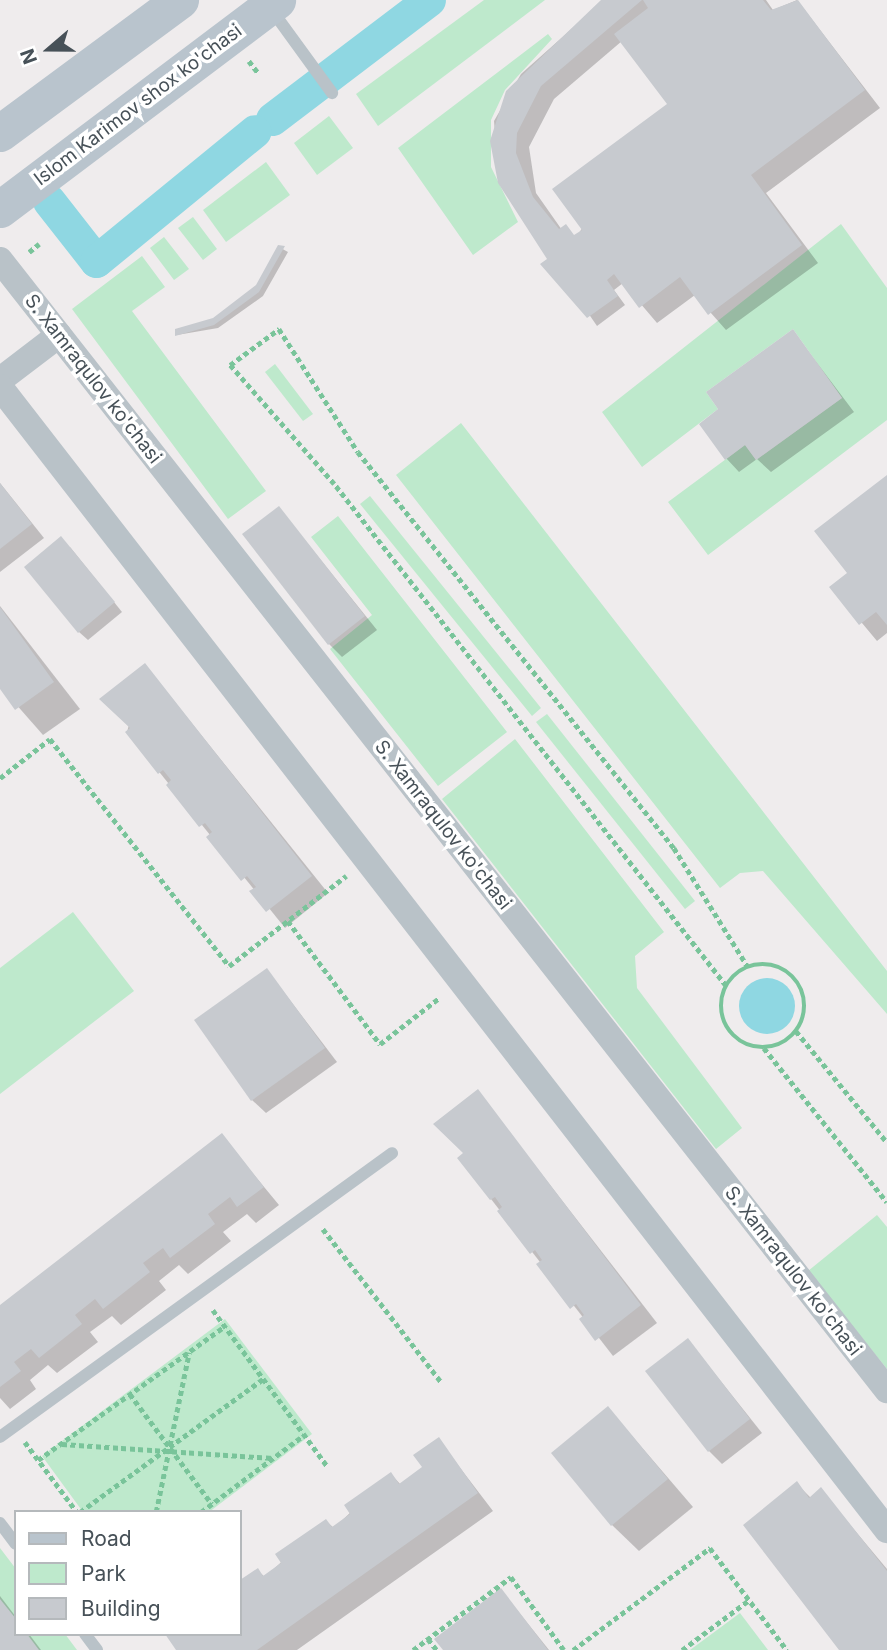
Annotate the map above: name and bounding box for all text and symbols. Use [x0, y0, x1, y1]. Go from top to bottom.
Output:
north arrow [14, 14, 84, 84]
street label: Islom Karimov shox ko'chasi [30, 19, 246, 191]
text: N [16, 46, 42, 67]
street label: S. Xamraqulov ko'chasi [20, 290, 166, 468]
street label: S. Xamraqulov ko'chasi [370, 736, 516, 914]
street label: S. Xamraqulov ko'chasi [720, 1182, 866, 1360]
legend [14, 1510, 242, 1636]
text: Road [81, 1526, 132, 1551]
text: Park [81, 1561, 126, 1586]
text: Building [81, 1596, 161, 1621]

